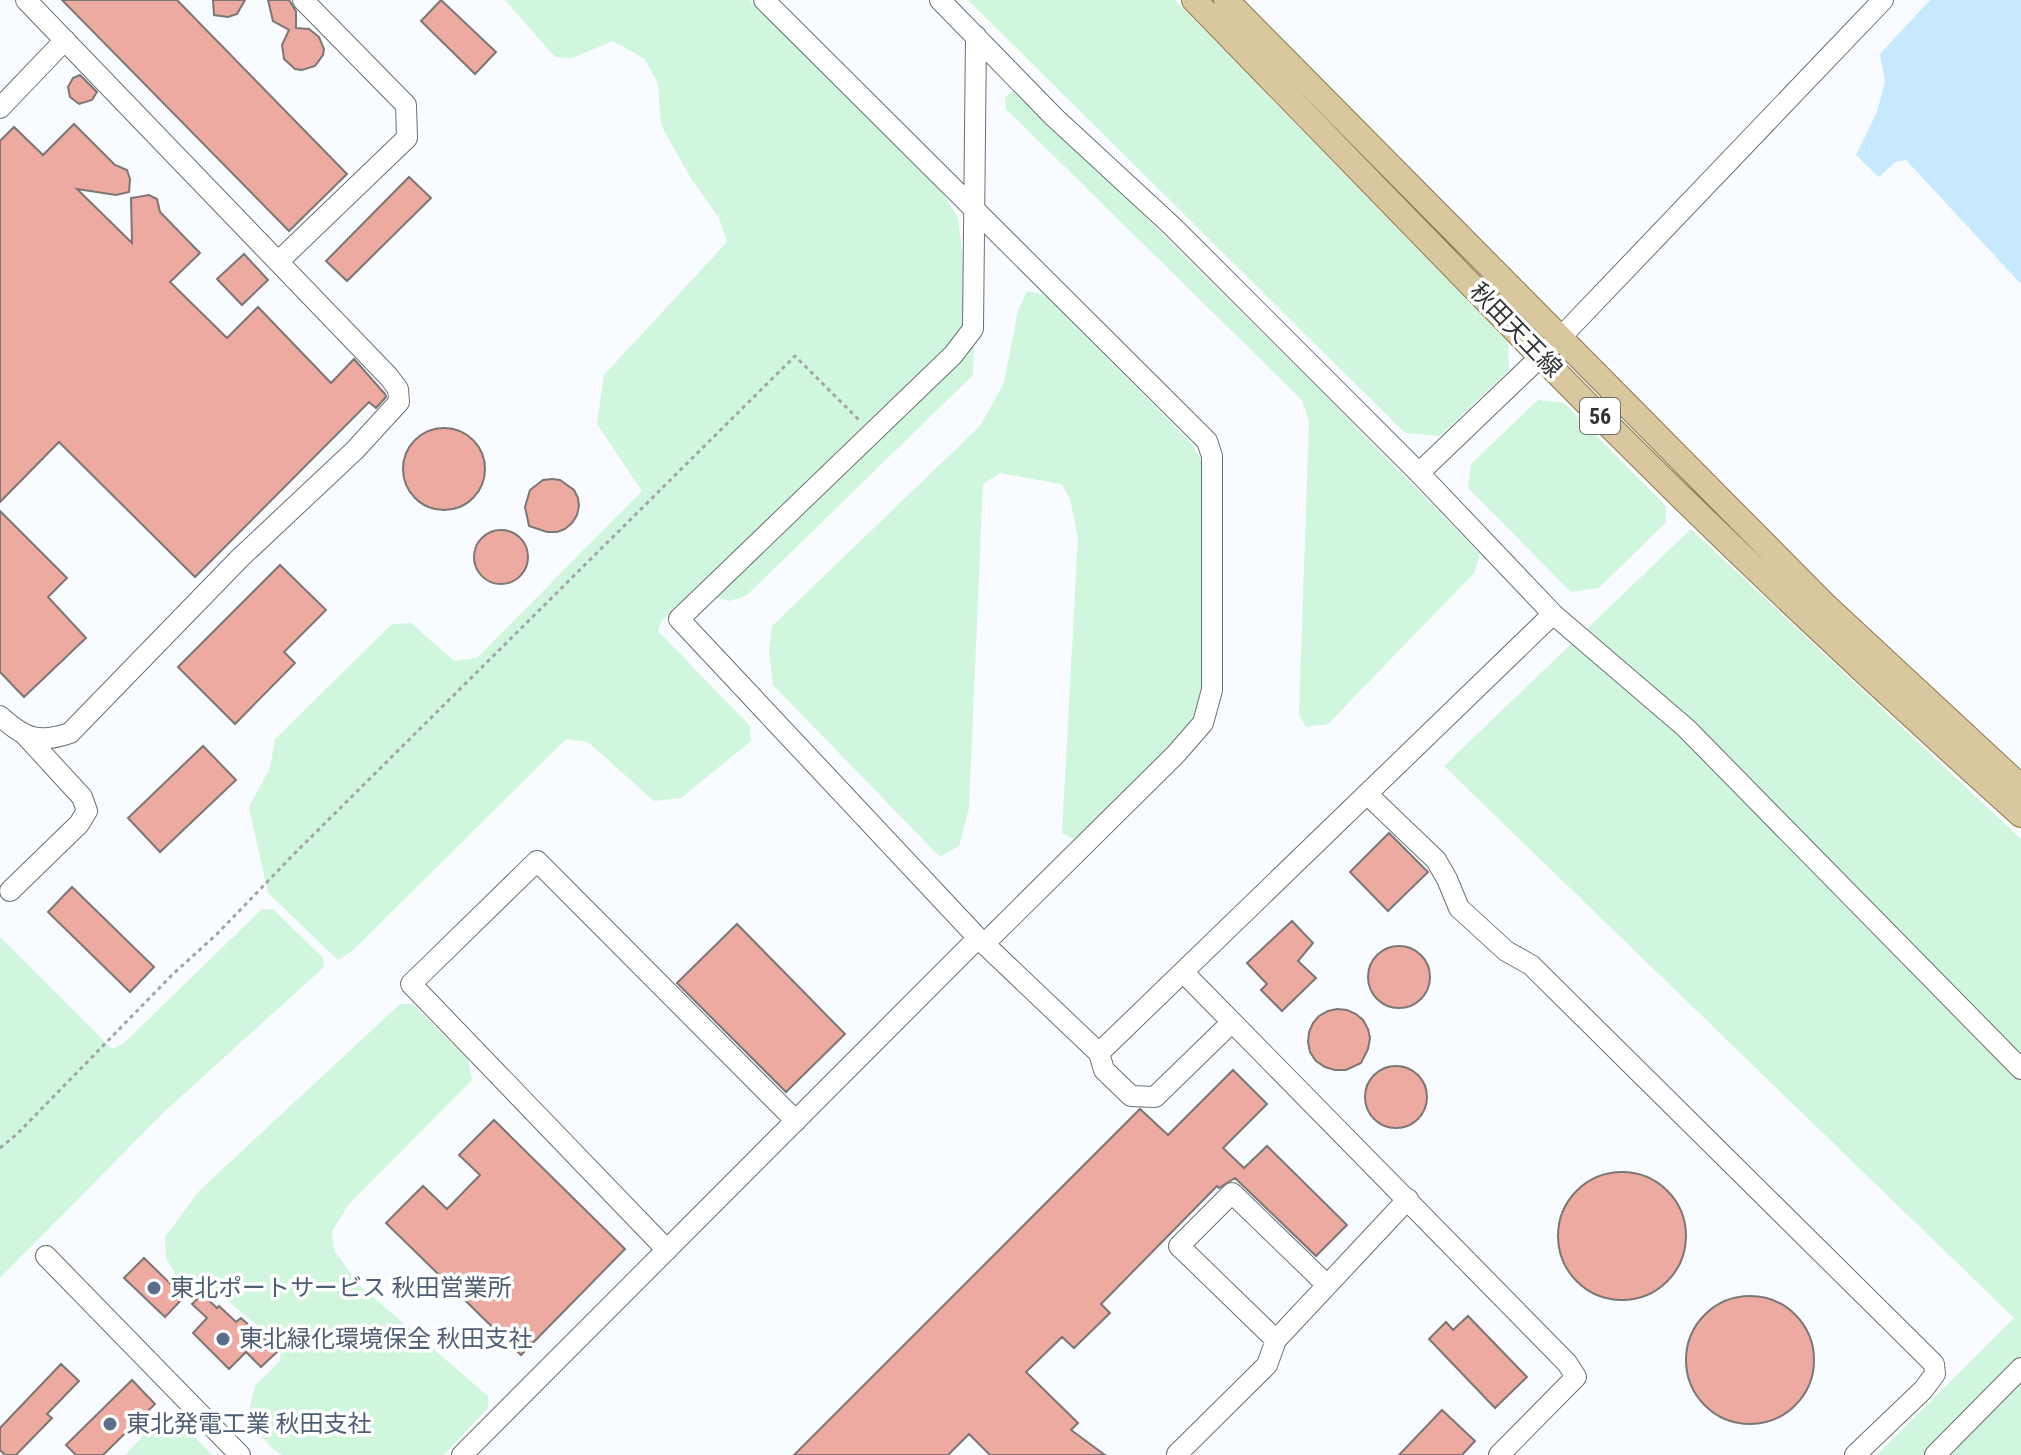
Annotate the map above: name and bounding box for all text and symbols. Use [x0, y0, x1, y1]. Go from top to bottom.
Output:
street label: 秋田天王線 [1464, 277, 1568, 383]
road number: 56 [1580, 398, 1620, 434]
place label: 東北ポートサービス 秋田営業所 [170, 1274, 512, 1302]
marker: 東北ポートサービス 秋田営業所 [145, 1279, 163, 1297]
place label: 東北緑化環境保全 秋田支社 [239, 1325, 533, 1353]
marker: 東北緑化環境保全 秋田支社 [214, 1330, 232, 1348]
place label: 東北発電工業 秋田支社 [126, 1410, 372, 1438]
marker: 東北発電工業 秋田支社 [101, 1415, 119, 1433]

